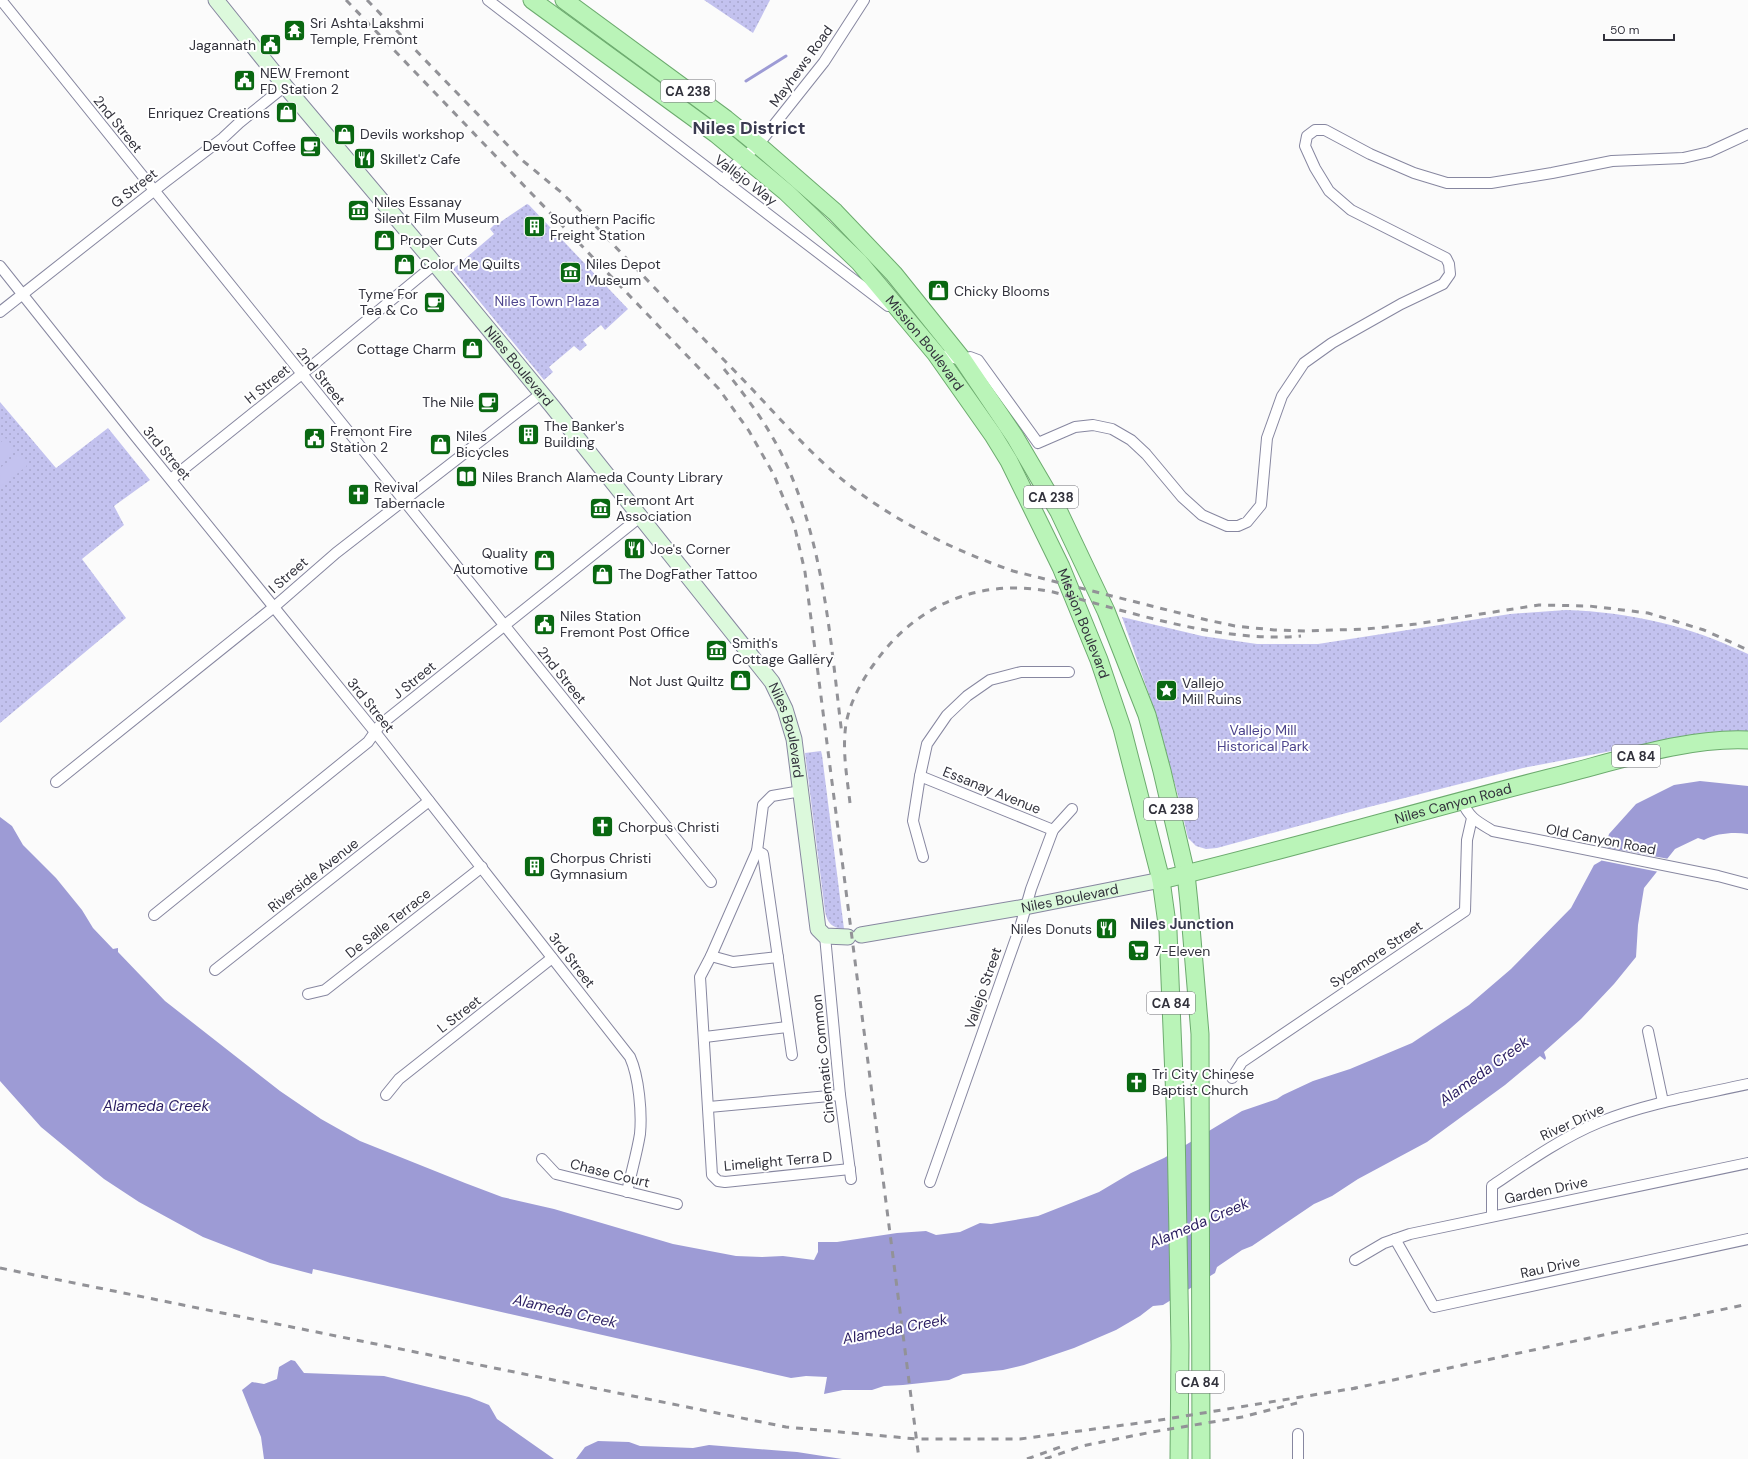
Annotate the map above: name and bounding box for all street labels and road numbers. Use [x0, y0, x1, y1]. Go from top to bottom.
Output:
street label: Mayhews Road [765, 22, 837, 110]
road number: CA 238 [661, 80, 715, 102]
street label: 2nd Street [90, 92, 146, 156]
street label: Vallejo Way [711, 151, 781, 210]
street label: G Street [107, 164, 161, 212]
street label: Mission Boulevard [882, 292, 968, 394]
street label: Niles Boulevard [481, 322, 557, 410]
street label: 2nd Street [293, 344, 349, 408]
street label: H Street [241, 360, 293, 408]
street label: 3rd Street [139, 422, 195, 484]
road number: CA 238 [1024, 486, 1078, 508]
street label: I Street [264, 553, 312, 597]
street label: Mission Boulevard [1054, 566, 1113, 680]
street label: 2nd Street [534, 643, 590, 707]
street label: J Street [389, 657, 439, 703]
street label: 3rd Street [343, 674, 399, 736]
street label: Niles Boulevard [765, 680, 808, 779]
road number: CA 84 [1612, 745, 1660, 767]
street label: Essanay Avenue [940, 762, 1044, 818]
street label: Niles Canyon Road [1393, 779, 1513, 828]
road number: CA 238 [1144, 798, 1198, 820]
street label: Old Canyon Road [1544, 820, 1658, 858]
street label: Riverside Avenue [264, 834, 362, 916]
street label: Niles Boulevard [1020, 880, 1120, 917]
street label: De Salle Terrace [342, 884, 434, 962]
street label: Sycamore Street [1326, 916, 1426, 992]
street label: 3rd Street [545, 929, 599, 991]
street label: Vallejo Street [961, 945, 1005, 1031]
street label: L Street [433, 991, 485, 1037]
road number: CA 84 [1147, 992, 1195, 1014]
street label: Cinematic Common [807, 994, 839, 1124]
street label: River Drive [1537, 1099, 1607, 1145]
street label: Limelight Terra D [723, 1147, 833, 1175]
street label: Chase Court [568, 1154, 652, 1192]
street label: Garden Drive [1503, 1172, 1589, 1208]
street label: Rau Drive [1518, 1252, 1582, 1282]
road number: CA 84 [1176, 1371, 1224, 1393]

